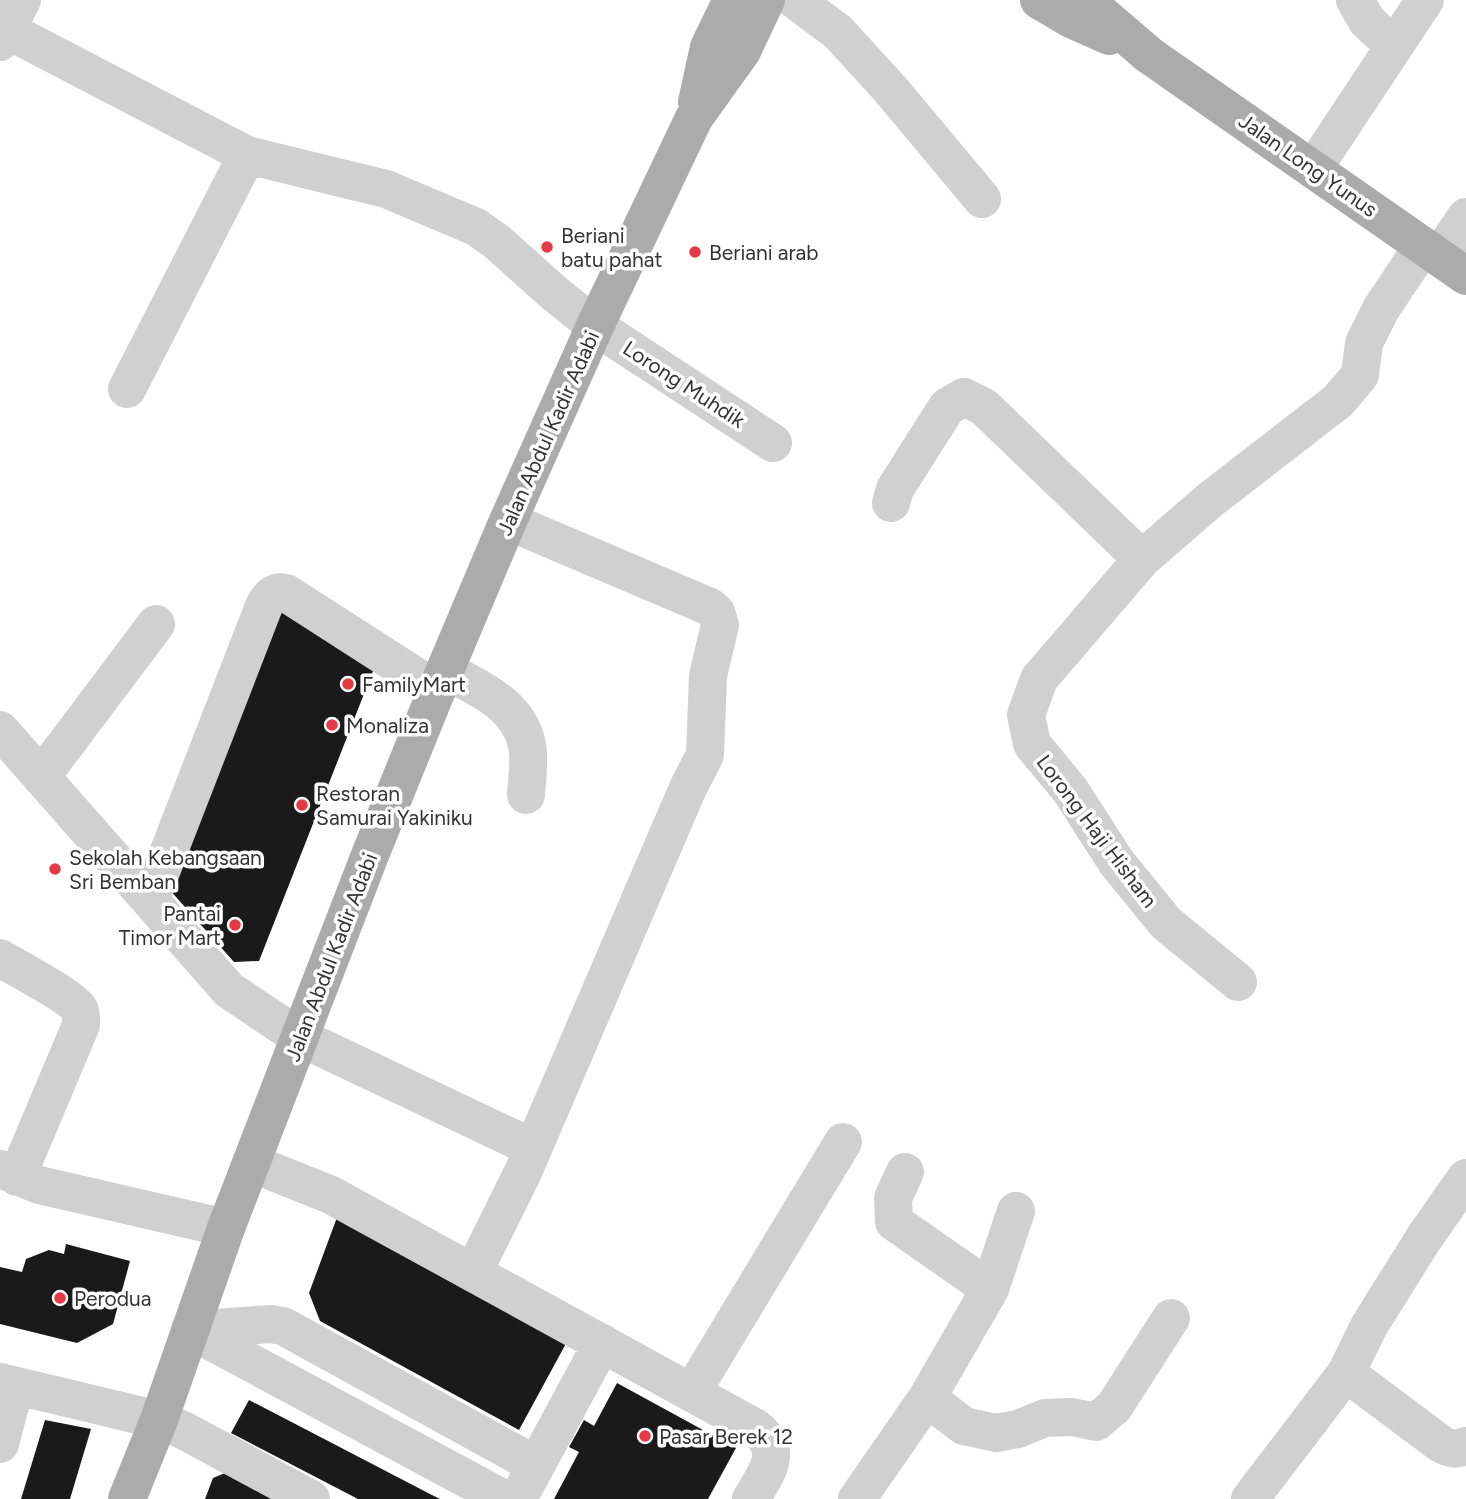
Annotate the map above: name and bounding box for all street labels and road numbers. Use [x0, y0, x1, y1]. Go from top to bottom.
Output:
street label: Jalan Long Yunus [1234, 108, 1382, 222]
street label: Jalan Abdul Kadir Adabi [492, 327, 604, 539]
street label: Lorong Muhdik [618, 335, 750, 433]
street label: Lorong Haji Hisham [1031, 750, 1163, 912]
street label: Jalan Abdul Kadir Adabi [280, 849, 382, 1065]

